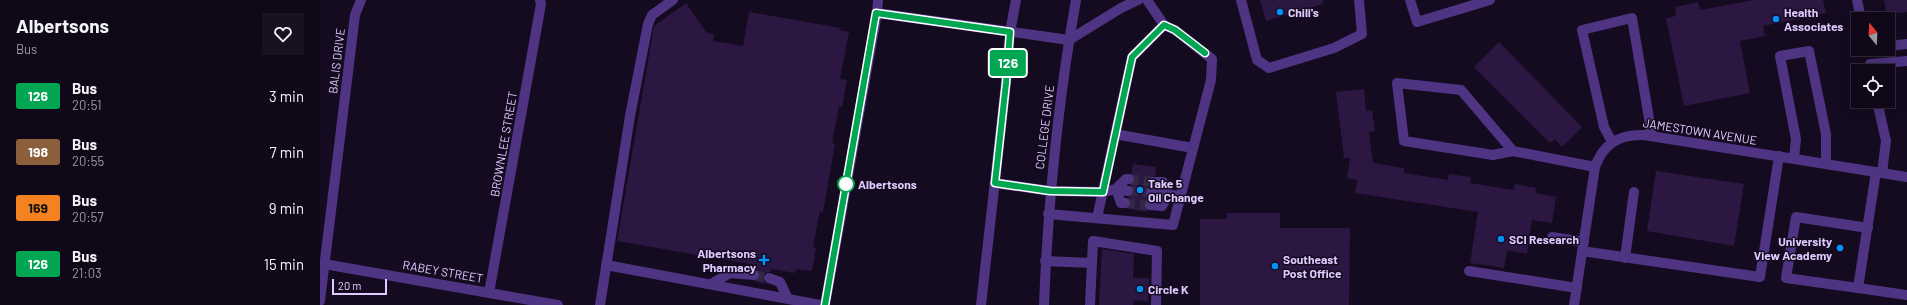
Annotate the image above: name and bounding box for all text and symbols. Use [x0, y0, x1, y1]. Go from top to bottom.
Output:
place label: Chili's [1288, 5, 1319, 19]
place label: Health Associates [1784, 5, 1843, 33]
marker: Chili's [1275, 7, 1285, 17]
north arrow [1851, 12, 1895, 56]
map controls [1851, 12, 1895, 108]
button: heart [262, 13, 304, 55]
text: Albertsons [16, 14, 109, 37]
marker: Health Associates [1771, 14, 1781, 24]
street label: BALIS DRIVE [325, 27, 347, 95]
text: Bus [16, 41, 37, 57]
line badge: 126 [985, 50, 1031, 76]
text: 126 [998, 54, 1018, 71]
button: locate [1851, 64, 1895, 108]
text: Bus [72, 79, 97, 97]
street label: COLLEGE DRIVE [1032, 84, 1056, 170]
text: 126 [28, 87, 48, 104]
text: 3 min [269, 87, 304, 105]
street label: BROWNLEE STREET [487, 90, 519, 198]
text: 20:51 [72, 97, 102, 113]
street label: JAMESTOWN AVENUE [1642, 115, 1758, 147]
text: Bus [72, 135, 97, 153]
text: 198 [28, 143, 48, 160]
text: 7 min [270, 143, 304, 161]
text: 20:55 [72, 153, 104, 169]
marker: Albertsons [837, 175, 855, 193]
place label: Take 5 Oil Change [1148, 176, 1204, 204]
place label: Albertsons [858, 177, 917, 191]
marker: Take 5 Oil Change [1135, 185, 1145, 195]
text: Bus [72, 191, 97, 209]
text: 169 [28, 199, 48, 216]
text: 9 min [269, 199, 304, 217]
text: 20:57 [72, 209, 104, 225]
place label: SCI Research [1509, 232, 1579, 246]
marker: SCI Research [1496, 234, 1506, 244]
place label: University View Academy [1754, 234, 1832, 262]
marker: University View Academy [1835, 243, 1845, 253]
place label: Albertsons Pharmacy [697, 246, 756, 274]
text: Bus [72, 247, 97, 265]
place label: Southeast Post Office [1283, 252, 1342, 280]
text: 126 [28, 255, 48, 272]
text: 15 min [264, 255, 304, 273]
marker: Albertsons Pharmacy [759, 255, 769, 265]
street label: RABEY STREET [402, 257, 484, 285]
marker: Southeast Post Office [1270, 261, 1280, 271]
text: 21:03 [72, 265, 102, 281]
scale bar [332, 277, 387, 296]
text: 20 m [338, 279, 361, 292]
place label: Circle K [1148, 282, 1189, 296]
marker: Circle K [1135, 284, 1145, 294]

